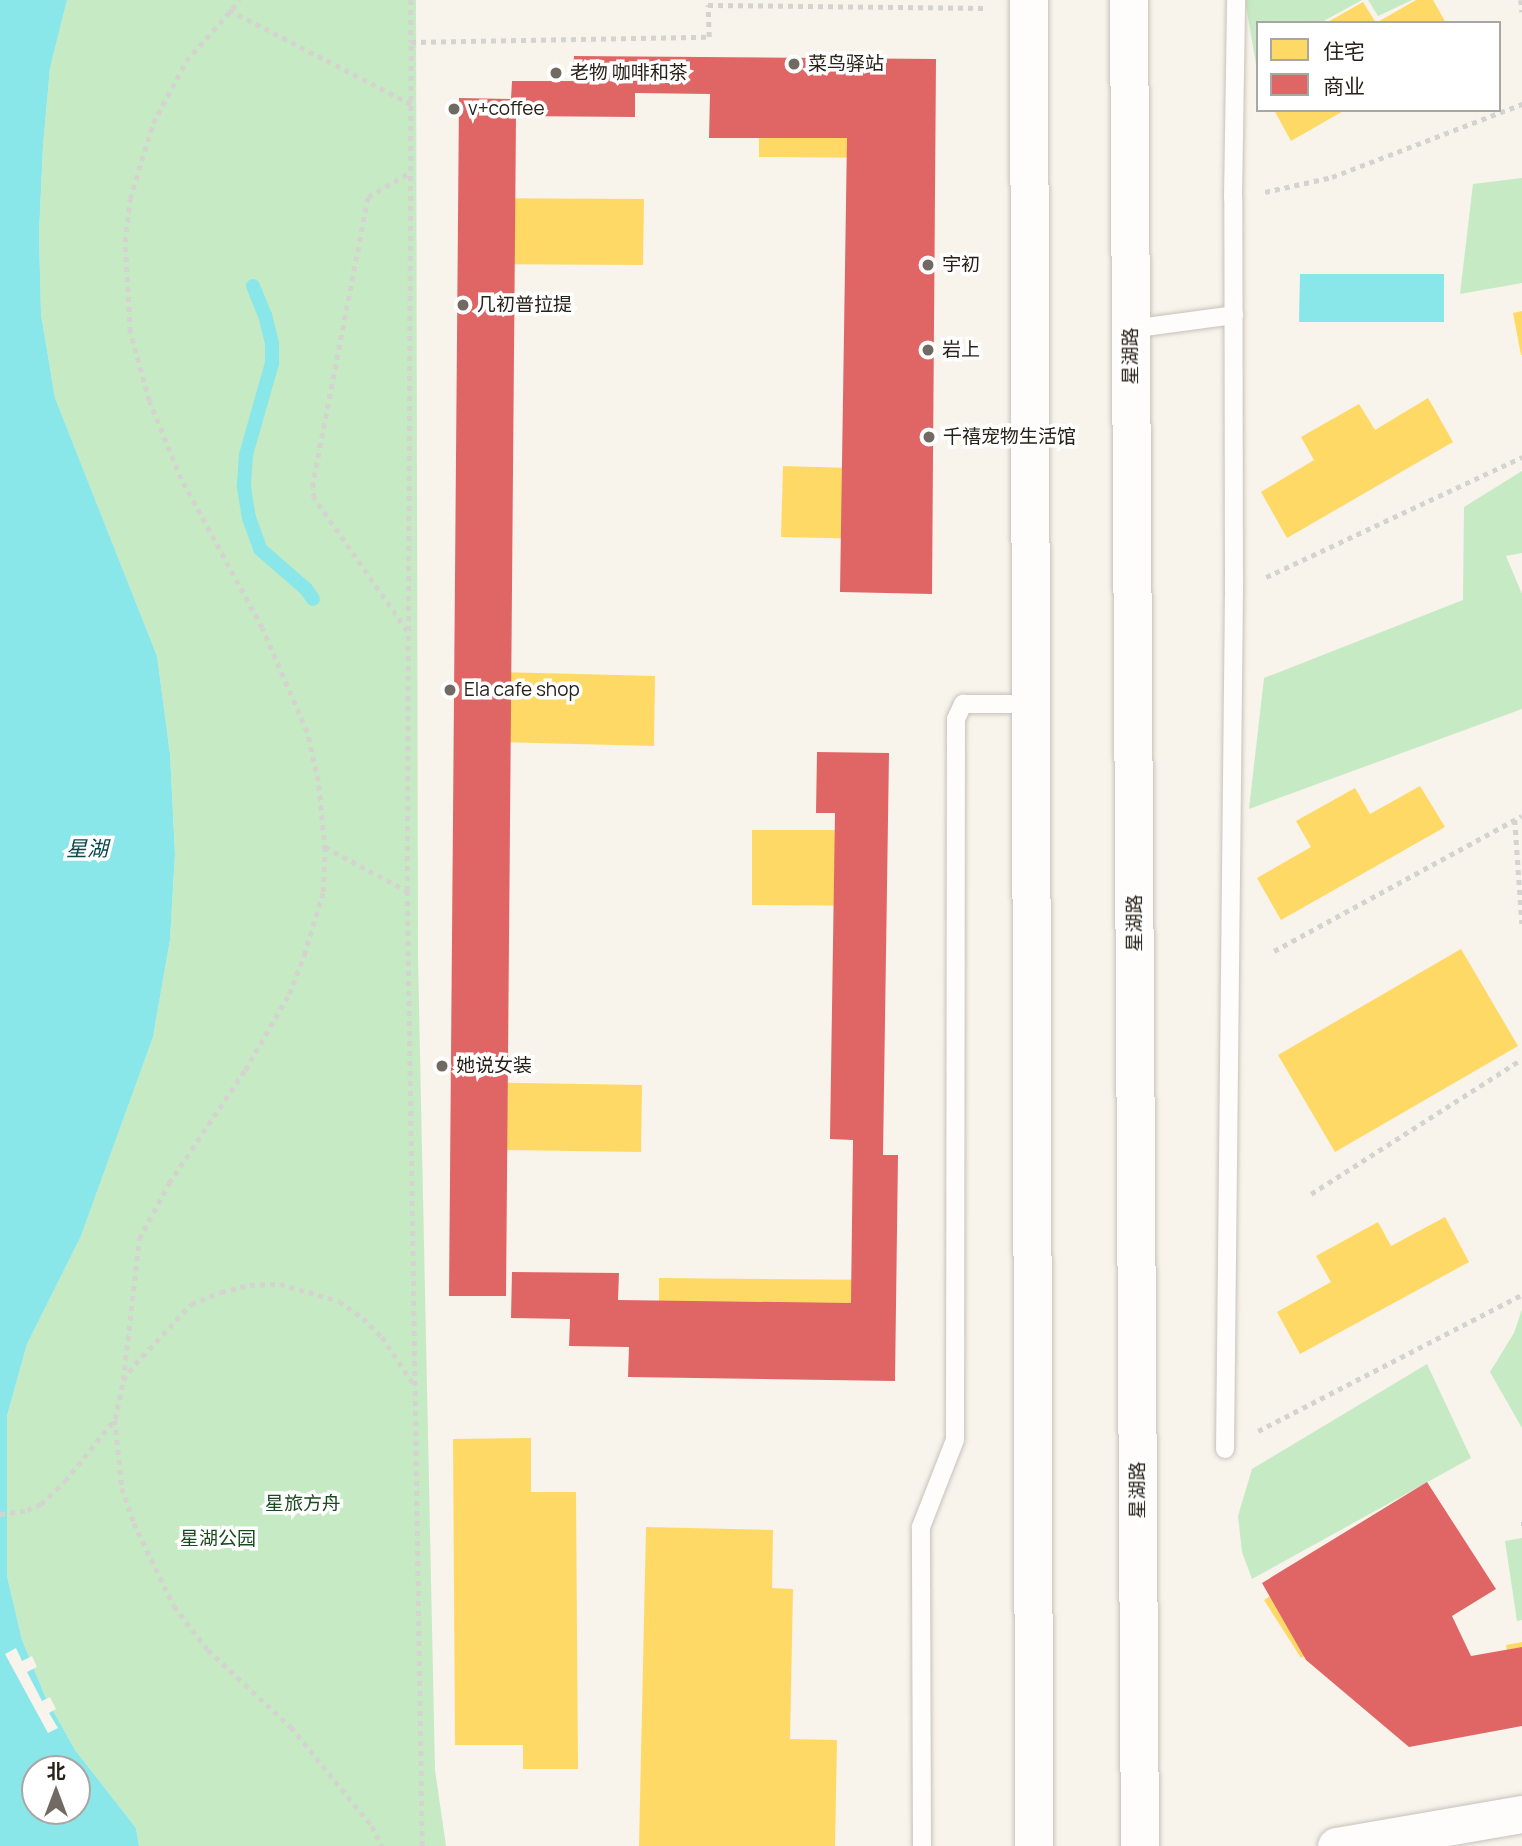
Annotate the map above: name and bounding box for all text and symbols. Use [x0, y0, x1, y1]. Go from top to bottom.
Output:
legend [1256, 21, 1501, 112]
text: 住宅 [1323, 37, 1365, 65]
place label: 菜鸟驿站 [808, 53, 884, 75]
marker: 菜鸟驿站 [786, 56, 802, 72]
place label: 老物 咖啡和茶 [570, 62, 688, 84]
marker: 老物 咖啡和茶 [548, 65, 564, 81]
text: 商业 [1323, 72, 1365, 100]
place label: v+coffee [468, 98, 544, 120]
marker: v+coffee [446, 101, 462, 117]
place label: 宇初 [942, 254, 980, 276]
marker: 宇初 [920, 257, 936, 273]
place label: 几初普拉提 [477, 294, 572, 316]
marker: 几初普拉提 [455, 297, 471, 313]
street label: 星湖路 [1120, 328, 1142, 384]
place label: 岩上 [942, 339, 980, 361]
marker: 岩上 [920, 342, 936, 358]
place label: 千禧宠物生活馆 [943, 426, 1076, 448]
marker: 千禧宠物生活馆 [921, 429, 937, 445]
place label: Ela cafe shop [464, 679, 580, 701]
marker: Ela cafe shop [442, 682, 458, 698]
water label: 星湖 [66, 835, 108, 861]
street label: 星湖路 [1124, 895, 1146, 951]
place label: 她说女装 [456, 1055, 532, 1077]
marker: 她说女装 [434, 1058, 450, 1074]
street label: 星湖路 [1127, 1462, 1149, 1518]
park label: 星旅方舟 [265, 1493, 341, 1515]
park label: 星湖公园 [180, 1528, 256, 1550]
north arrow [21, 1755, 91, 1825]
text: 北 [46, 1758, 66, 1784]

